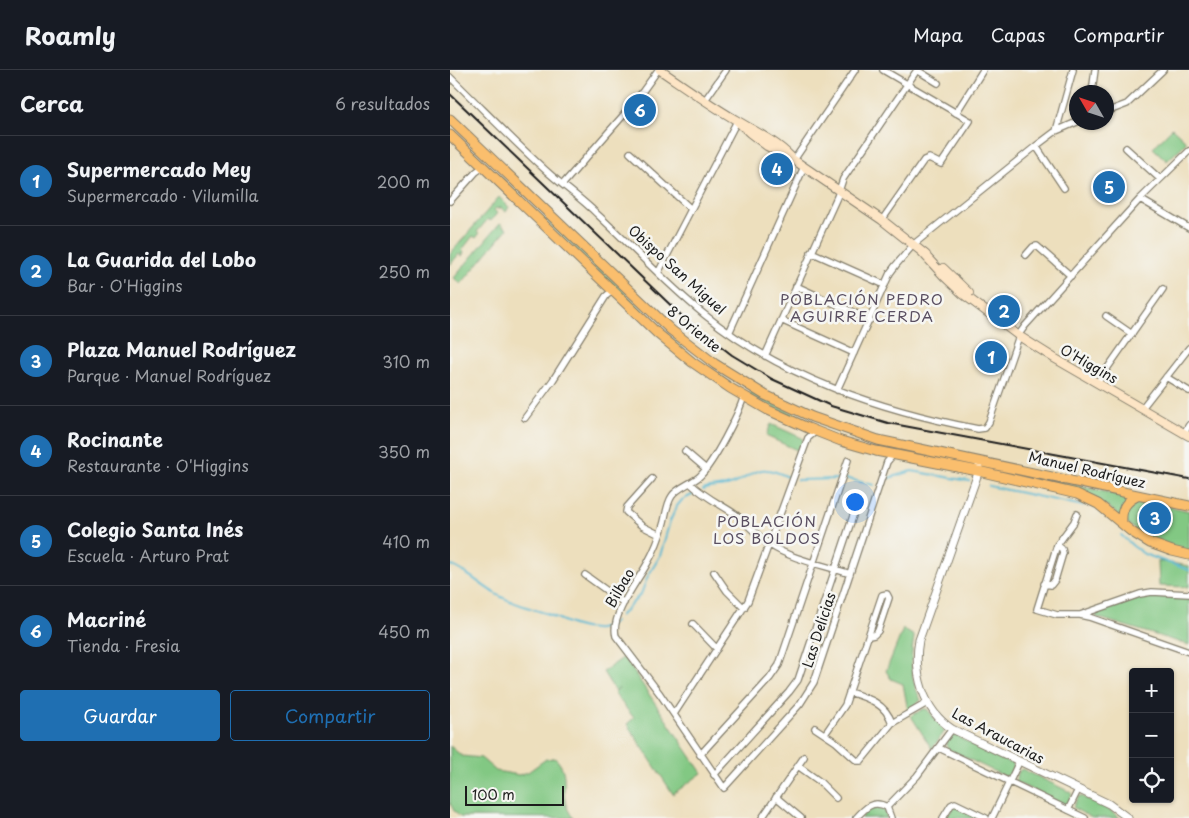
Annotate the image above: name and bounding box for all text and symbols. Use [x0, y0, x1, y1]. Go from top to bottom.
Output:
text: Roamly [25, 17, 116, 53]
text: Mapa [913, 21, 963, 48]
text: Capas [991, 21, 1045, 48]
text: Compartir [1073, 21, 1164, 48]
north arrow [1069, 85, 1114, 130]
text: Cerca [20, 87, 84, 119]
text: 6 resultados [335, 91, 430, 115]
pin: 6 [624, 91, 656, 129]
pin: 4 [761, 150, 793, 188]
text: Supermercado Mey [67, 155, 251, 183]
pin: 5 [1093, 168, 1125, 206]
text: 1 [32, 169, 40, 193]
text: 200 m [377, 169, 430, 193]
text: Supermercado · Vilumilla [67, 183, 258, 207]
street label: Obispo San Miguel [624, 220, 731, 319]
text: La Guarida del Lobo [67, 245, 256, 273]
text: 2 [30, 259, 42, 283]
text: 250 m [379, 259, 430, 283]
text: Bar · O'Higgins [67, 273, 183, 297]
district label: POBLACIÓN PEDRO AGUIRRE CERDA [780, 287, 944, 327]
pin: 2 [988, 292, 1020, 330]
street label: 8 Oriente [663, 300, 726, 357]
text: Plaza Manuel Rodríguez [67, 335, 296, 363]
pin: 1 [975, 338, 1007, 376]
street label: O'Higgins [1056, 339, 1122, 389]
text: 3 [31, 349, 41, 373]
text: 310 m [382, 349, 430, 373]
text: Parque · Manuel Rodríguez [67, 363, 271, 387]
text: Rocinante [67, 425, 163, 453]
text: 4 [31, 439, 41, 463]
text: 350 m [378, 439, 430, 463]
street label: Manuel Rodríguez [1027, 446, 1148, 493]
text: Restaurante · O'Higgins [67, 453, 249, 477]
your location [842, 489, 868, 515]
pin: 3 [1139, 499, 1171, 537]
district label: POBLACIÓN LOS BOLDOS [713, 509, 821, 549]
text: Colegio Santa Inés [67, 515, 243, 543]
text: 5 [31, 529, 41, 553]
text: 410 m [382, 529, 430, 553]
text: Escuela · Arturo Prat [67, 543, 229, 567]
street label: Bilbao [600, 564, 639, 611]
street label: Las Delicias [796, 589, 841, 670]
text: Macriné [67, 605, 146, 633]
text: 6 [30, 619, 42, 643]
text: 450 m [378, 619, 430, 643]
text: Tienda · Fresia [67, 633, 180, 657]
map controls [1129, 668, 1174, 803]
button: + [1129, 668, 1174, 713]
button: Guardar [20, 690, 220, 741]
button: Compartir [230, 690, 430, 741]
street label: Las Araucarias [948, 702, 1048, 769]
button: − [1129, 713, 1174, 758]
button: locate [1129, 758, 1174, 803]
scale bar [465, 783, 564, 806]
text: 100 m [472, 784, 515, 805]

